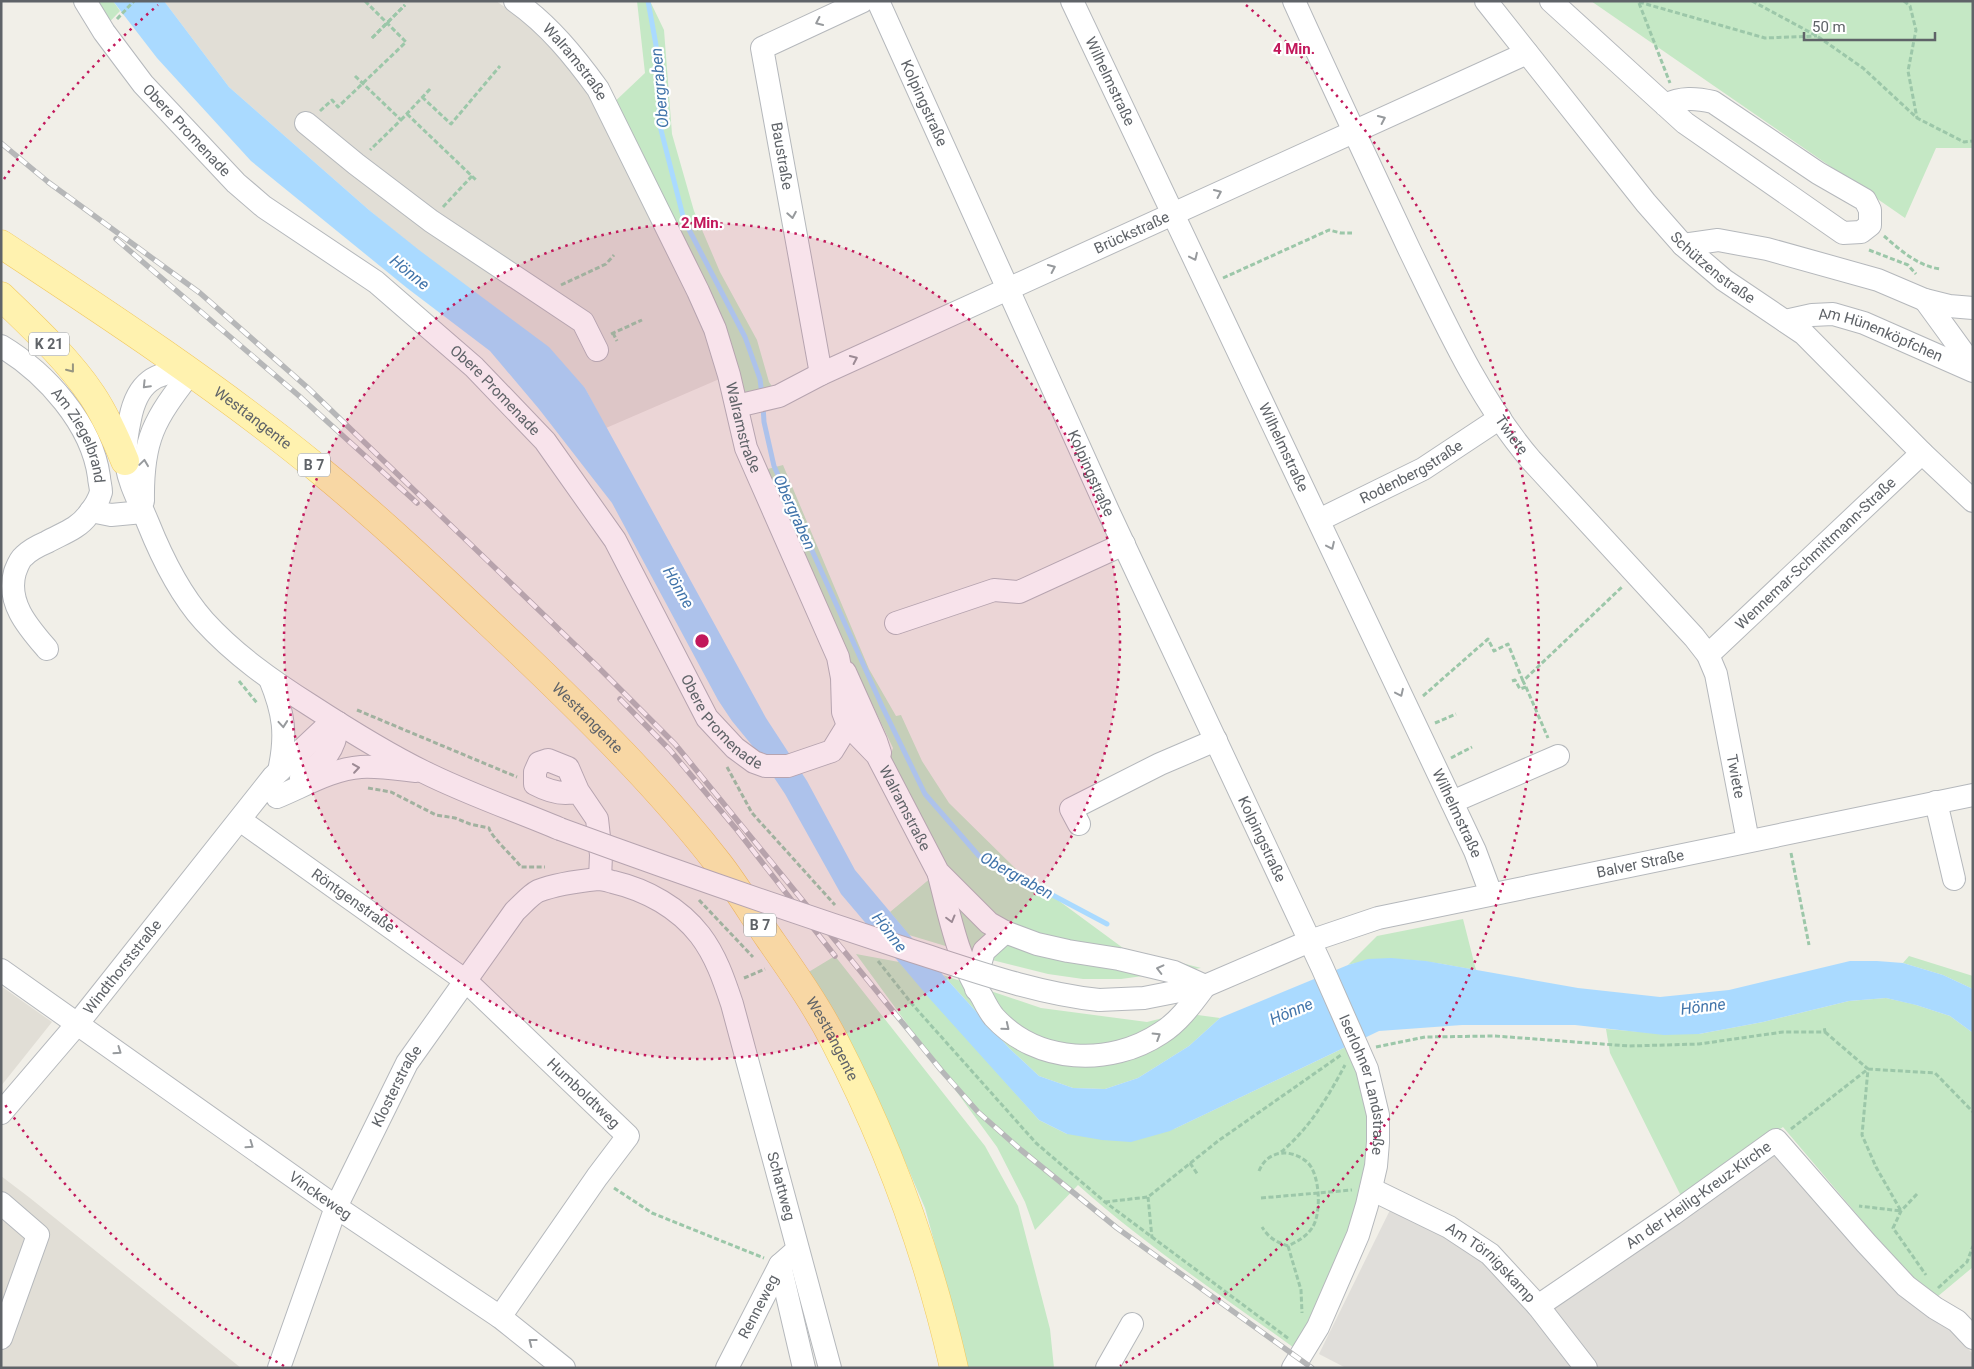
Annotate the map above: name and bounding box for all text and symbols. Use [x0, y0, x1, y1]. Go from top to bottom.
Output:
scale bar [1804, 10, 1935, 42]
one-way arrow [815, 15, 824, 25]
text: 50 m [1812, 18, 1846, 36]
street label: Walramstraße [539, 20, 611, 103]
street label: Wilhelmstraße [1081, 34, 1139, 129]
text: 4 Min. [1273, 40, 1315, 58]
water label: Obergraben [647, 47, 672, 129]
street label: Kolpingstraße [897, 57, 951, 149]
street label: Obere Promenade [139, 80, 234, 180]
one-way arrow [1377, 115, 1386, 126]
street label: Baustraße [767, 121, 797, 191]
one-way arrow [1213, 188, 1222, 199]
street label: Brückstraße [1091, 208, 1172, 258]
one-way arrow [787, 211, 797, 220]
text: 2 Min. [681, 214, 723, 232]
street label: Schützenstraße [1666, 228, 1759, 307]
water label: Hönne [386, 251, 433, 294]
one-way arrow [1188, 252, 1198, 261]
one-way arrow [1047, 264, 1056, 275]
street label: Am Hünenköpfchen [1818, 304, 1946, 366]
road number: K 21 [29, 332, 69, 356]
street label: Obere Promenade [446, 341, 544, 439]
one-way arrow [849, 354, 858, 365]
one-way arrow [66, 363, 74, 372]
one-way arrow [143, 379, 152, 388]
street label: Walramstraße [722, 380, 765, 476]
street label: Westtangente [210, 383, 295, 453]
street label: Am Ziegelbrand [47, 384, 108, 484]
street label: Wilhelmstraße [1255, 400, 1312, 495]
street label: Twiete [1491, 412, 1532, 458]
street label: Kolpingstraße [1064, 427, 1118, 519]
street label: Rodenbergstraße [1357, 436, 1466, 508]
road number: B 7 [298, 454, 330, 476]
one-way arrow [138, 459, 149, 467]
water label: Obergraben [770, 472, 820, 553]
street label: Wennemar-Schmittmann-Straße [1732, 474, 1900, 633]
one-way arrow [1324, 541, 1335, 550]
water label: Hönne [659, 563, 698, 612]
centre of rings [693, 632, 711, 650]
street label: Obere Promenade [677, 671, 764, 773]
street label: Westtangente [548, 679, 627, 757]
one-way arrow [1394, 688, 1404, 697]
one-way arrow [277, 721, 288, 729]
street label: Twiete [1723, 753, 1749, 800]
one-way arrow [352, 763, 360, 774]
street label: Walramstraße [875, 763, 934, 854]
street label: Wilhelmstraße [1428, 766, 1486, 860]
street label: Kolpingstraße [1234, 793, 1290, 885]
street label: Balver Straße [1595, 846, 1686, 882]
water label: Obergraben [977, 848, 1057, 903]
street label: Röntgenstraße [308, 865, 398, 937]
water label: Hönne [868, 909, 911, 956]
road number: B 7 [744, 914, 776, 936]
one-way arrow [945, 915, 955, 923]
street label: Windthorststraße [79, 916, 165, 1018]
one-way arrow [1156, 964, 1164, 974]
street label: Westtangente [802, 993, 862, 1084]
water label: Hönne [1267, 994, 1316, 1029]
water label: Hönne [1679, 994, 1727, 1019]
street label: Iserlohner Landstraße [1335, 1012, 1387, 1156]
one-way arrow [1000, 1021, 1009, 1029]
one-way arrow [1152, 1032, 1161, 1042]
street label: Klosterstraße [368, 1042, 426, 1130]
one-way arrow [112, 1045, 122, 1054]
street label: Humboldtweg [543, 1054, 624, 1132]
street label: An der Heilig-Kreuz-Kirche [1622, 1138, 1774, 1253]
one-way arrow [244, 1139, 254, 1148]
street label: Schattweg [763, 1150, 799, 1223]
street label: Vinckeweg [285, 1168, 355, 1224]
street label: Am Törnigskamp [1443, 1219, 1539, 1306]
street label: Renneweg [735, 1272, 782, 1342]
one-way arrow [529, 1340, 538, 1348]

